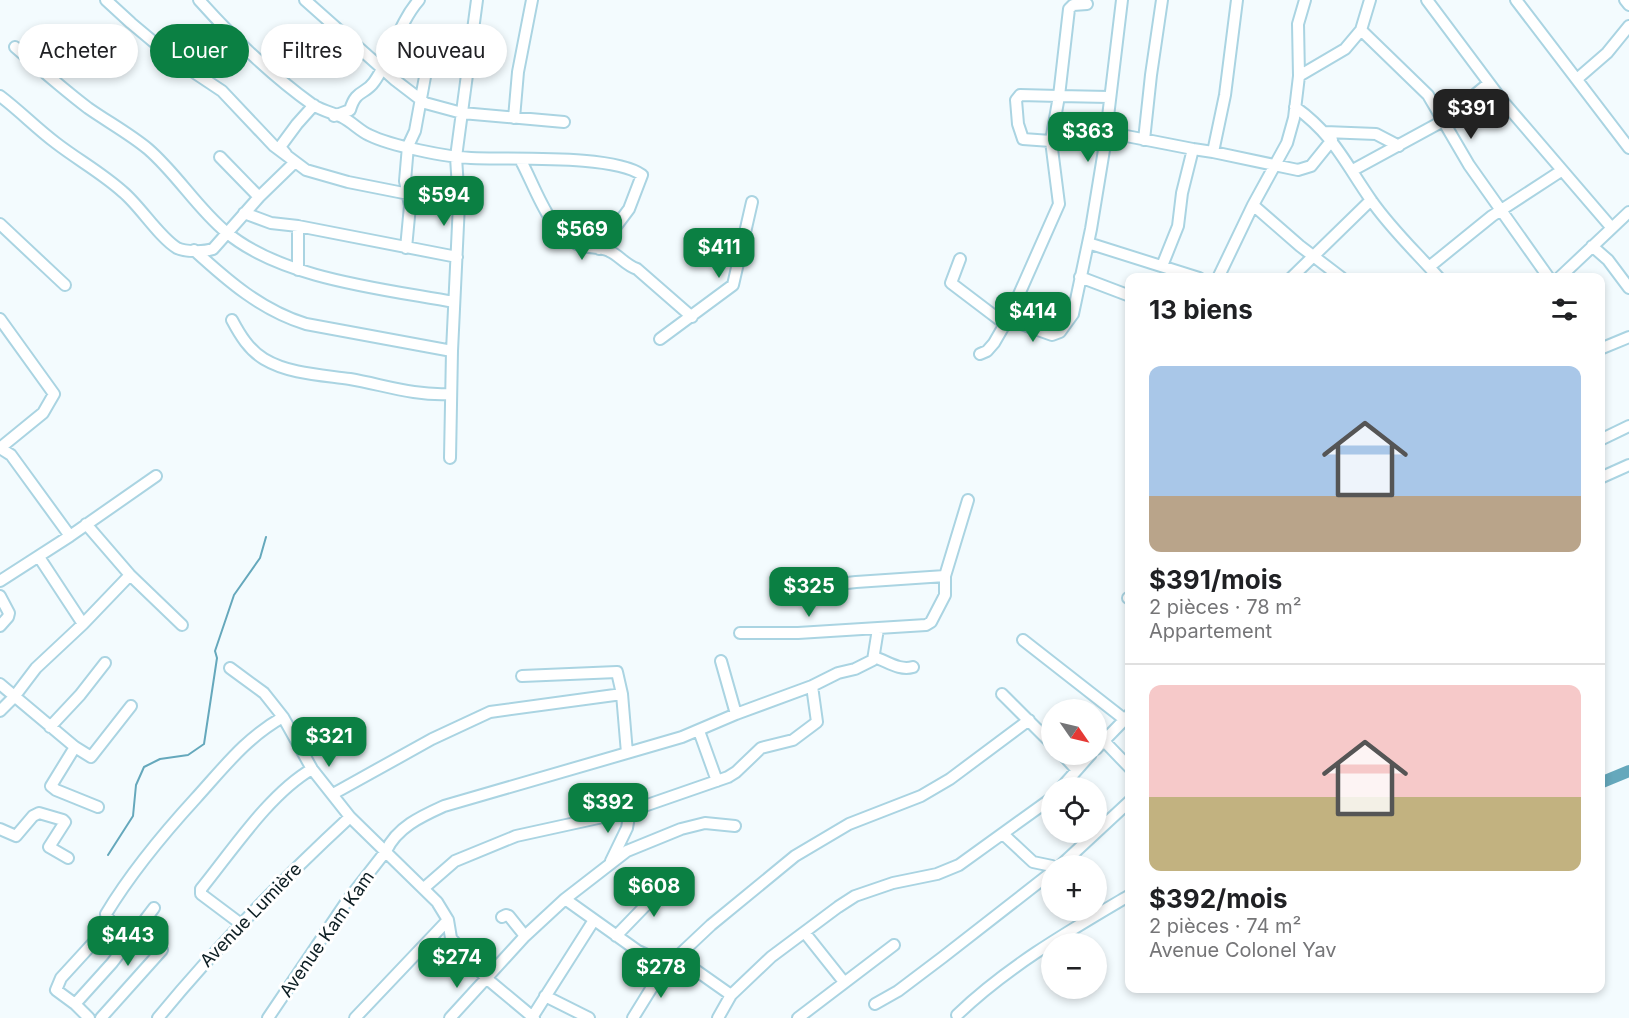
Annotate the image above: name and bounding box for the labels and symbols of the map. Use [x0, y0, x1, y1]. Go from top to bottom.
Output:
pin: $391 [1435, 89, 1507, 140]
pin: $363 [1052, 112, 1124, 163]
pin: $594 [408, 176, 480, 227]
pin: $569 [546, 210, 618, 261]
pin: $411 [683, 228, 755, 279]
pin: $414 [997, 292, 1069, 343]
pin: $325 [773, 567, 845, 618]
north arrow [1041, 699, 1107, 765]
pin: $321 [293, 717, 365, 768]
pin: $392 [572, 783, 644, 834]
street label: Avenue Lumière [196, 858, 306, 971]
street label: Avenue Kam Kam [275, 867, 378, 1001]
pin: $608 [618, 867, 690, 918]
pin: $443 [92, 916, 164, 967]
pin: $274 [421, 938, 493, 989]
pin: $278 [625, 948, 697, 999]

